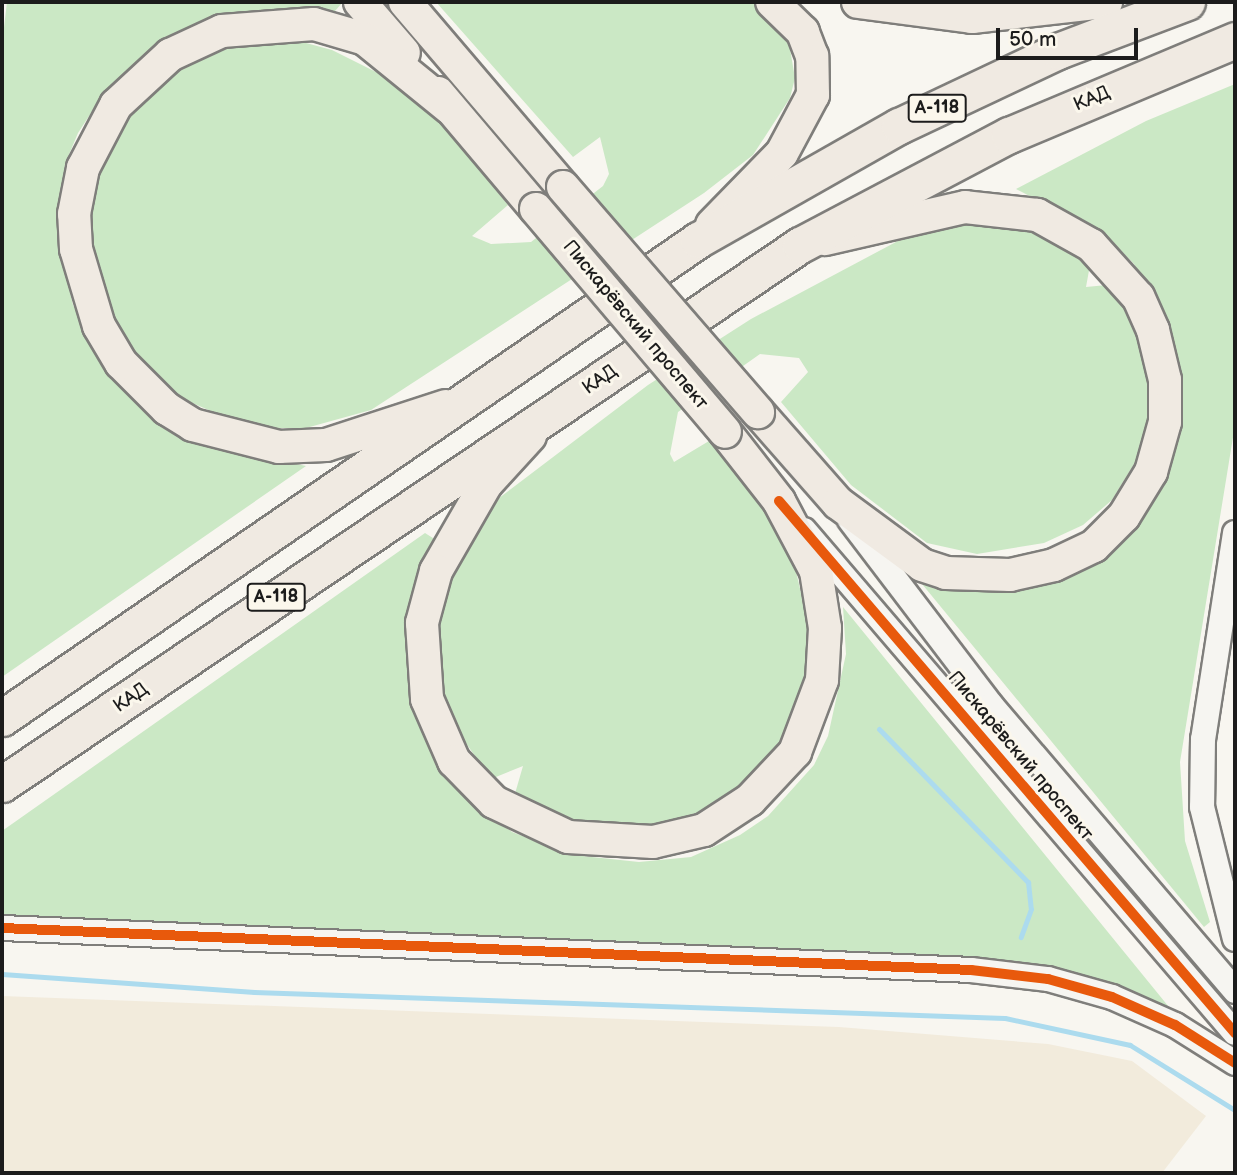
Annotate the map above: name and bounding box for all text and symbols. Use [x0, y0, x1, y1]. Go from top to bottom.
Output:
scale bar [999, 14, 1141, 58]
text: 50 m [1009, 27, 1056, 52]
street label: КАД [1070, 81, 1114, 117]
road number: А-118 [907, 94, 967, 122]
street label: Пискарёвский проспект [558, 236, 712, 414]
street label: КАД [578, 360, 622, 400]
road number: А-118 [246, 582, 306, 612]
street label: Пискарёвский проспект [943, 667, 1097, 845]
street label: КАД [109, 678, 153, 718]

